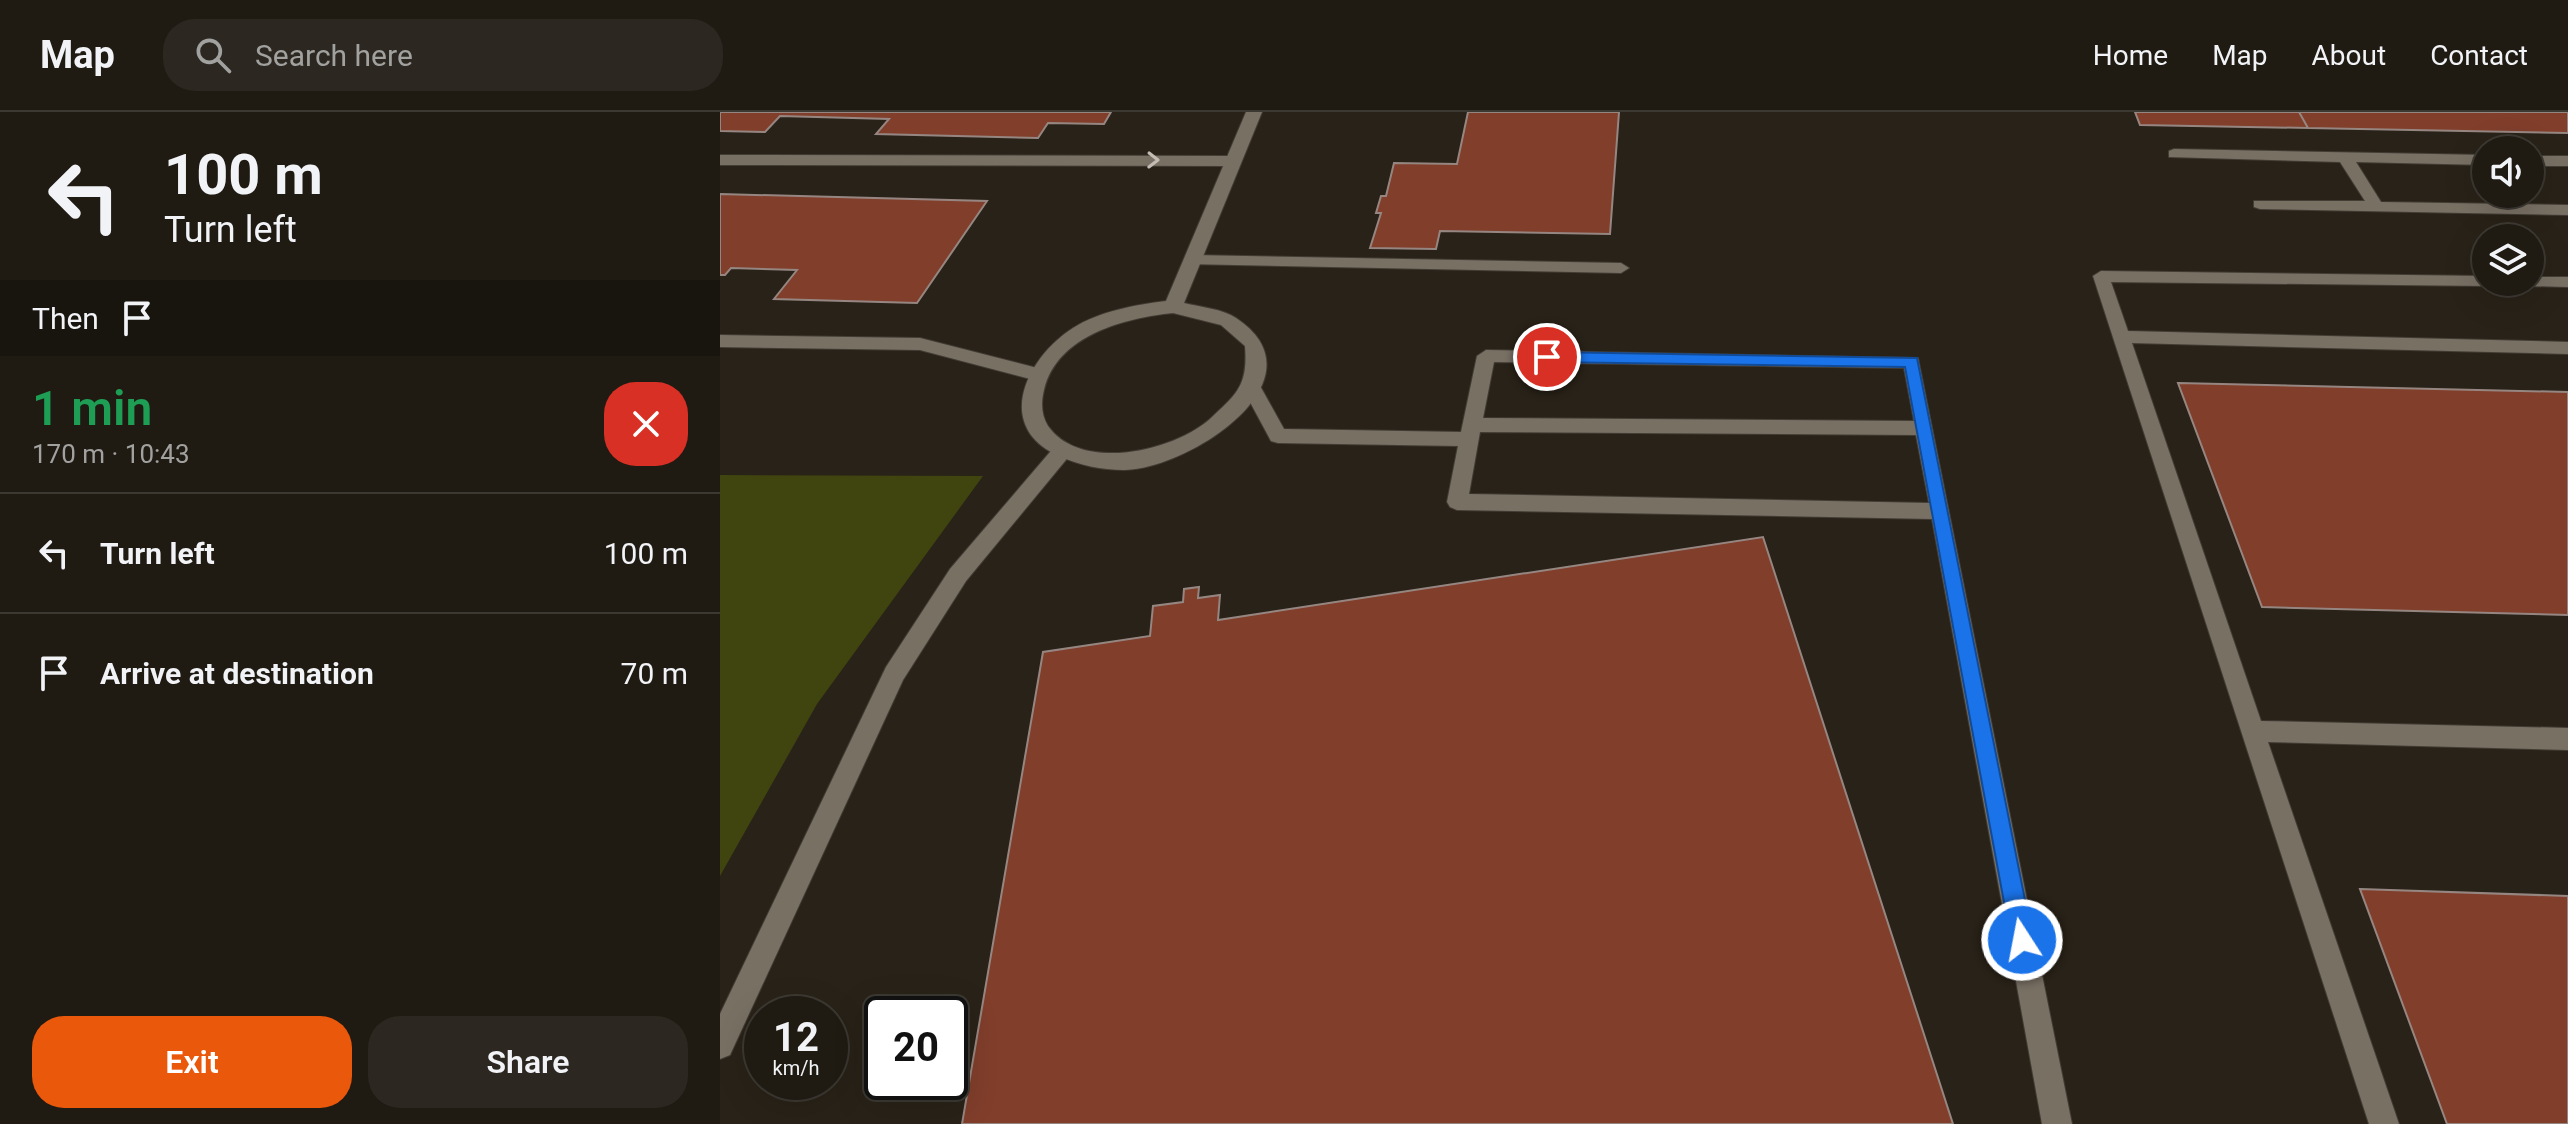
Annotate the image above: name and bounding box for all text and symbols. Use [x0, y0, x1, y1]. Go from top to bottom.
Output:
search box [163, 19, 723, 91]
text: Map [40, 33, 115, 77]
icon: search [191, 33, 235, 77]
text: Search here [255, 38, 413, 73]
text: Home [2093, 39, 2168, 72]
text: Map [2212, 39, 2268, 72]
text: About [2312, 39, 2386, 72]
text: Contact [2430, 39, 2528, 72]
map controls [2472, 136, 2544, 296]
button: sound [2472, 136, 2544, 208]
text: 100 m [164, 142, 323, 208]
icon: left [32, 144, 136, 248]
one-way arrow [1147, 151, 1160, 169]
text: Turn left [164, 209, 297, 251]
button: layers [2472, 224, 2544, 296]
icon: arrive [115, 296, 159, 340]
text: Then [32, 301, 99, 336]
pin [1513, 323, 1581, 391]
icon: arrive [1525, 335, 1569, 379]
text: 1 min [32, 380, 152, 437]
button: close [604, 382, 688, 466]
text: 170 m · 10:43 [32, 439, 190, 469]
icon: left [32, 531, 76, 575]
text: Turn left [100, 536, 215, 571]
text: 100 m [604, 536, 688, 571]
icon: arrive [32, 651, 76, 695]
text: Arrive at destination [100, 656, 374, 691]
text: 70 m [621, 656, 688, 691]
position arrow [1980, 898, 2064, 982]
speed limit sign: 20 [864, 996, 968, 1100]
text: 12 [773, 1014, 819, 1061]
button: Exit [32, 1016, 352, 1108]
button: Share [368, 1016, 688, 1108]
text: km/h [773, 1056, 819, 1080]

